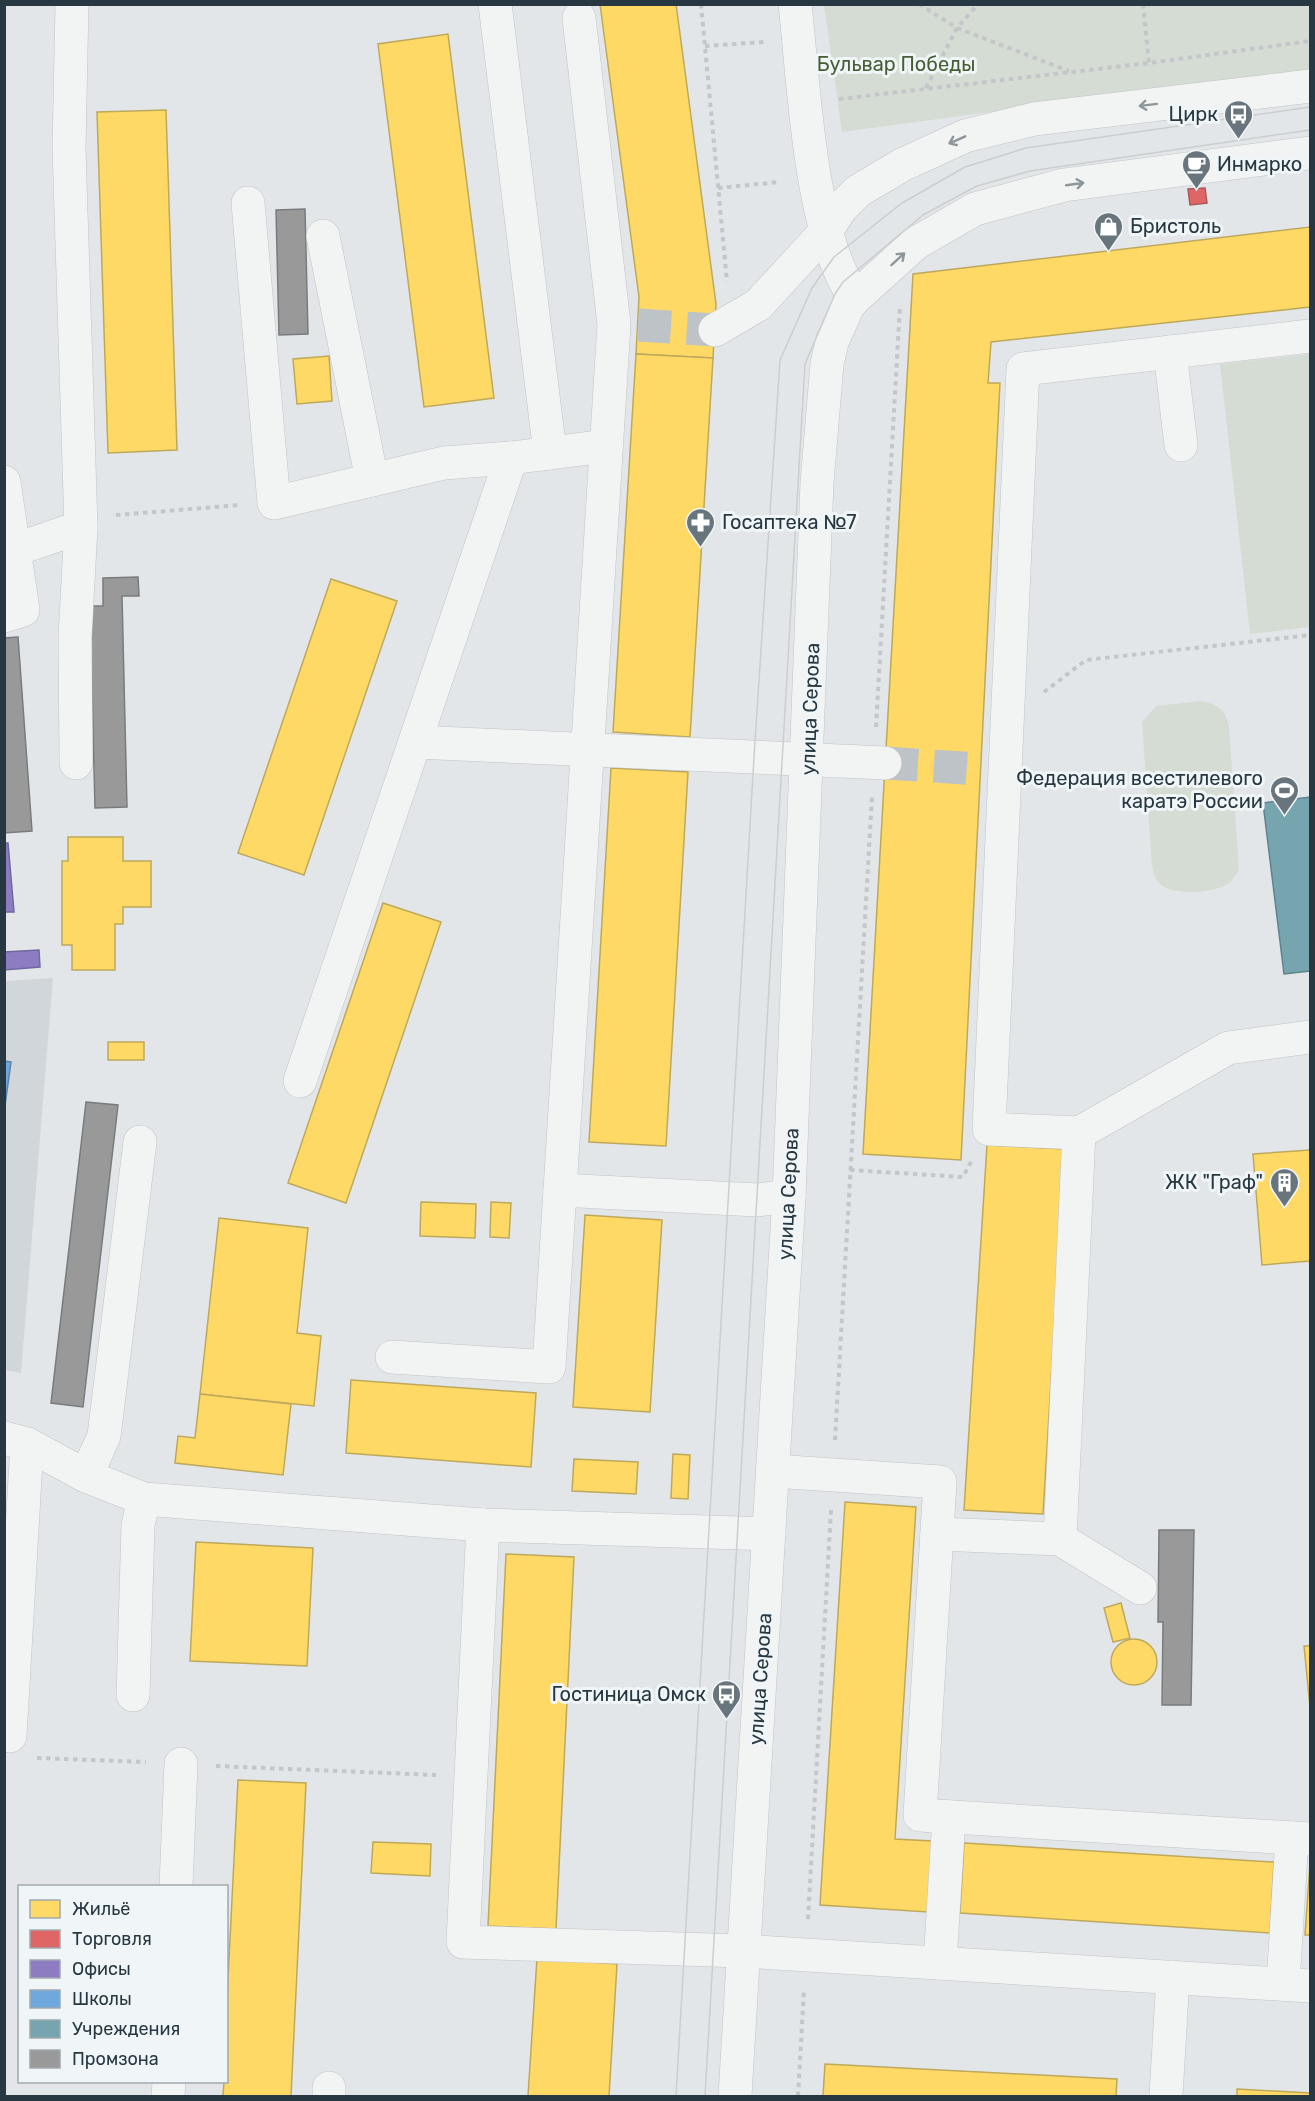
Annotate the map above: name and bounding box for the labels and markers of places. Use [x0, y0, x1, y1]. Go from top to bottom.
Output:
bus stop icon: Цирк [1223, 98, 1255, 140]
place label: Цирк [1169, 102, 1218, 126]
cafe icon: Инмарко [1180, 148, 1212, 190]
place label: Инмарко [1217, 152, 1302, 176]
shop icon: Бристоль [1093, 210, 1125, 252]
place label: Бристоль [1130, 214, 1221, 238]
pharmacy icon: Госаптека №7 [685, 506, 717, 548]
place label: Госаптека №7 [722, 510, 857, 534]
place label: Федерация всестилевого каратэ России [1016, 766, 1263, 813]
sports icon: Федерация всестилевого каратэ России [1268, 774, 1300, 816]
building icon: ЖК "Граф" [1268, 1166, 1300, 1208]
place label: ЖК "Граф" [1165, 1170, 1263, 1194]
bus stop icon: Гостиница Омск [711, 1678, 743, 1720]
place label: Гостиница Омск [551, 1682, 706, 1706]

